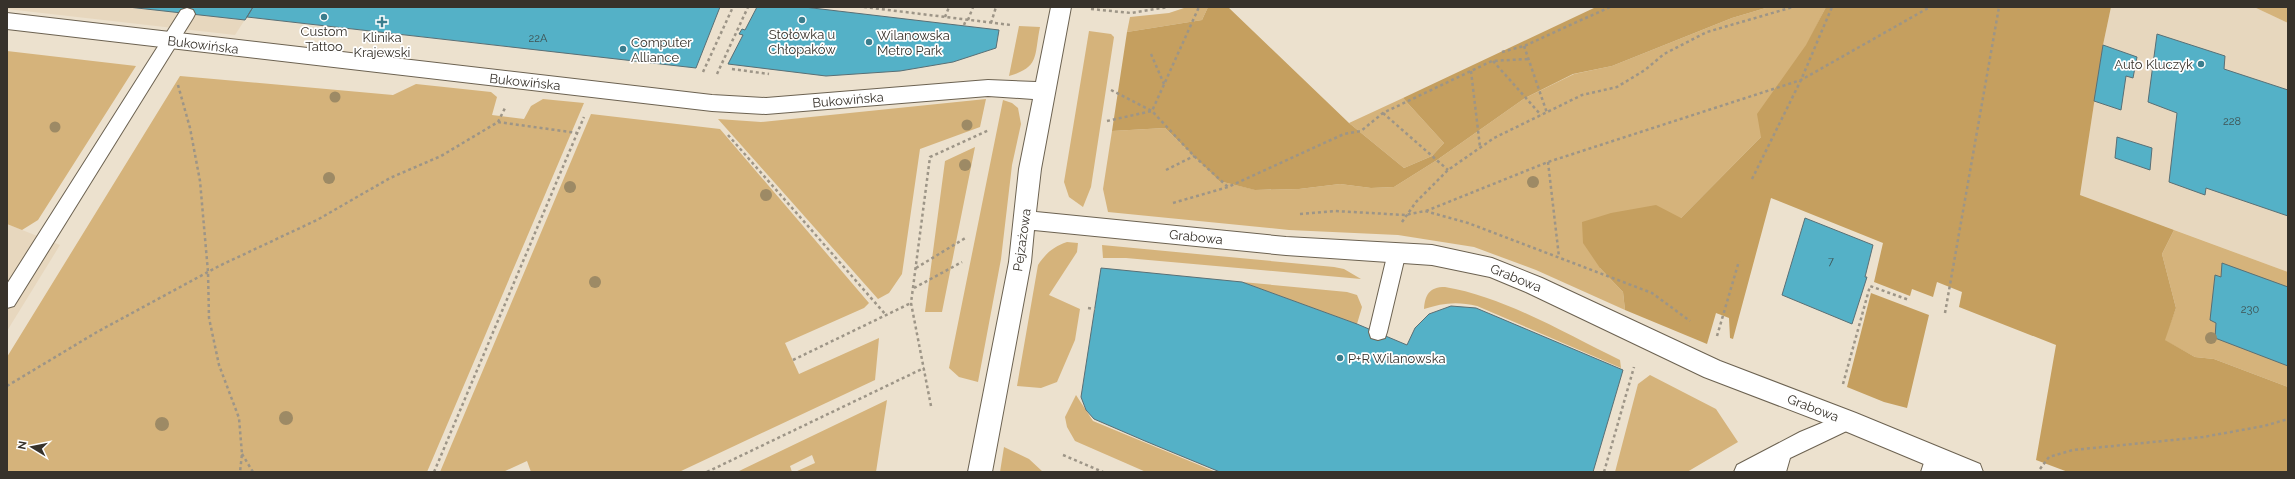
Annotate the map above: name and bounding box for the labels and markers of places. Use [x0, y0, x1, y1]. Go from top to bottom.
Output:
marker: Custom Tattoo [319, 12, 329, 22]
marker: Stołówka u Chłopaków [797, 15, 807, 25]
marker: Klinika Krajewski [376, 16, 388, 28]
place label: Custom Tattoo [301, 24, 347, 54]
place label: Stołówka u Chłopaków [768, 27, 836, 57]
place label: Wilanowska Metro Park [877, 28, 950, 58]
place label: Klinika Krajewski [354, 30, 410, 60]
place label: Computer Alliance [631, 35, 692, 65]
marker: Wilanowska Metro Park [864, 37, 874, 47]
marker: Computer Alliance [618, 44, 628, 54]
place label: Auto Kluczyk [2114, 57, 2193, 72]
marker: Auto Kluczyk [2196, 59, 2206, 69]
place label: P+R Wilanowska [1348, 351, 1446, 366]
marker: P+R Wilanowska [1335, 353, 1345, 363]

